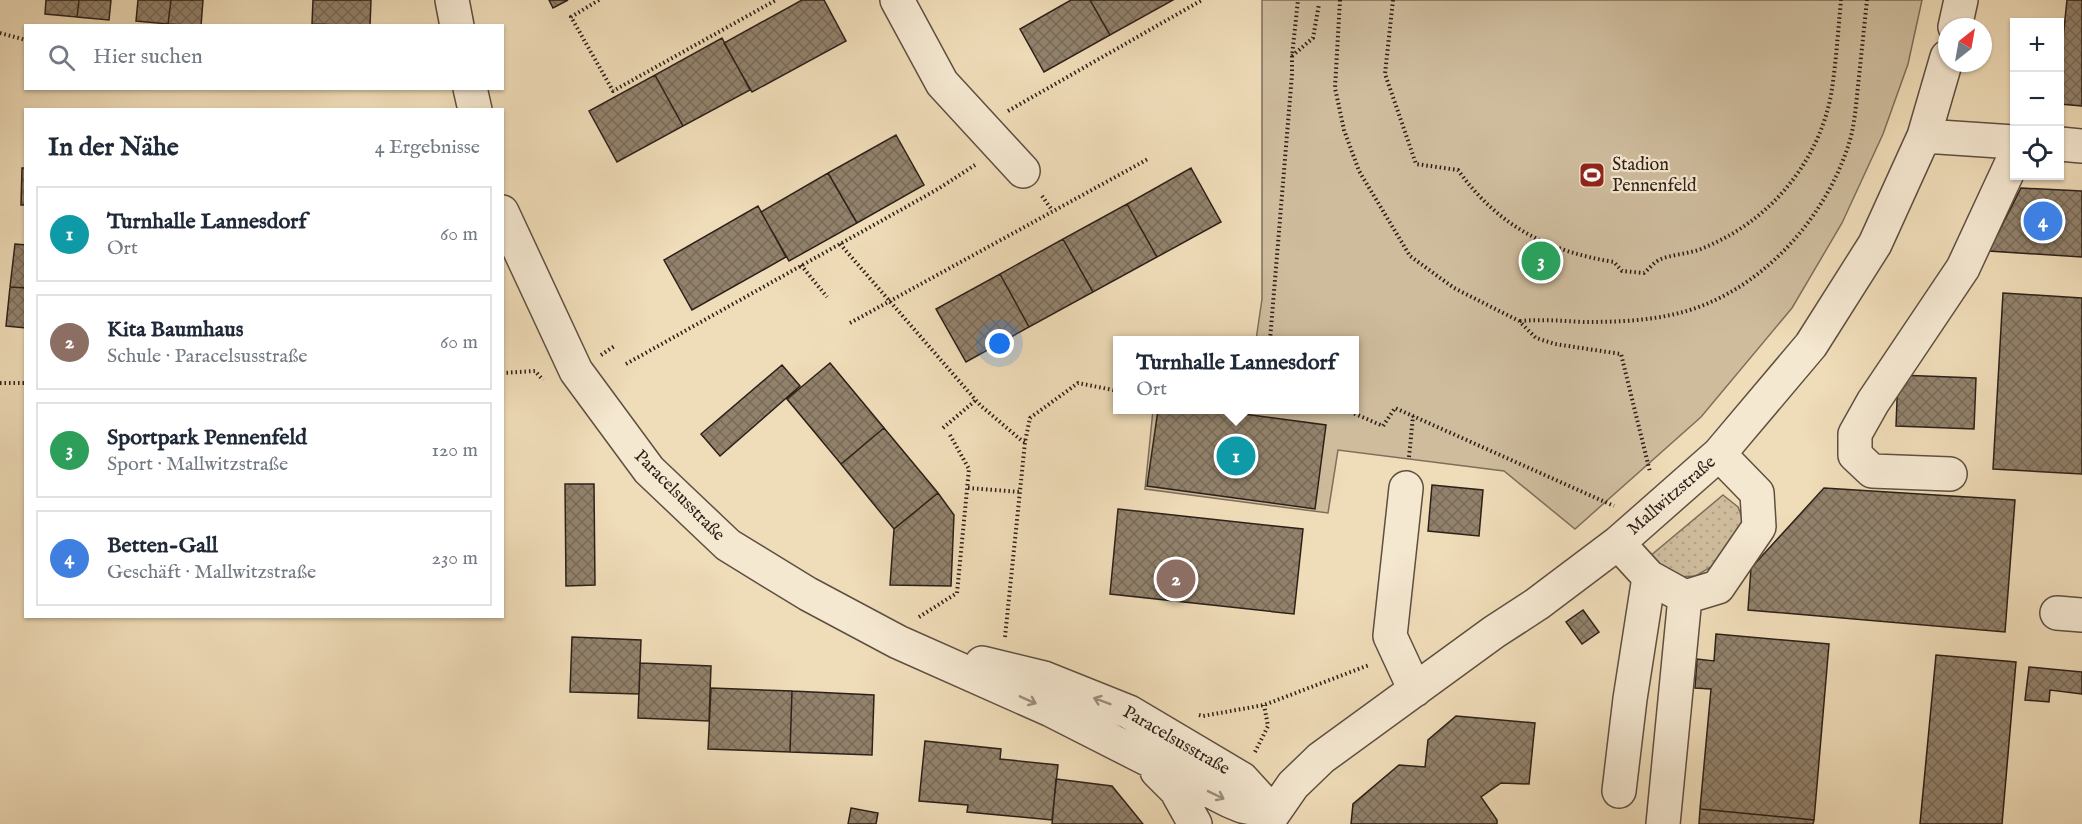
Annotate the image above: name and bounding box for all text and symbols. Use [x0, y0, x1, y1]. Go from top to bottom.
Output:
north arrow [1938, 18, 1992, 72]
map controls [2010, 18, 2064, 180]
button: + [2010, 18, 2064, 72]
search box [24, 24, 504, 90]
icon: search [45, 41, 78, 74]
text: Hier suchen [93, 43, 203, 71]
button: − [2010, 72, 2064, 126]
button: locate [2010, 126, 2064, 180]
text: In der Nähe [48, 131, 179, 164]
text: 4 Ergebnisse [375, 135, 480, 160]
place label: Stadion Pennenfeld [1612, 154, 1697, 198]
sports icon: Stadion Pennenfeld [1577, 160, 1607, 190]
pin: 4 [2024, 198, 2062, 244]
text: Turnhalle Lannesdorf [107, 208, 306, 236]
text: 1 [66, 222, 73, 247]
text: 60 m [440, 222, 478, 247]
text: Ort [107, 236, 138, 261]
pin: 3 [1522, 238, 1560, 284]
text: Kita Baumhaus [107, 316, 243, 344]
your location [985, 329, 1014, 358]
text: 2 [65, 330, 74, 355]
text: 60 m [440, 330, 478, 355]
popup [1113, 336, 1359, 414]
text: Schule · Paracelsusstraße [107, 344, 308, 369]
text: Turnhalle Lannesdorf [1136, 349, 1336, 377]
text: Ort [1136, 377, 1167, 402]
text: Sportpark Pennenfeld [107, 424, 307, 452]
pin: 1 [1216, 434, 1256, 478]
text: 3 [66, 438, 73, 463]
text: 120 m [432, 438, 478, 463]
street label: Paracelsusstraße [629, 446, 729, 546]
street label: Mallwitzstraße [1623, 451, 1721, 541]
text: Sport · Mallwitzstraße [107, 452, 288, 477]
text: Betten-Gall [107, 532, 218, 560]
text: 4 [65, 546, 74, 571]
text: 230 m [432, 546, 478, 571]
pin: 2 [1156, 556, 1196, 602]
text: Geschäft · Mallwitzstraße [107, 560, 316, 585]
one-way arrow [1019, 695, 1037, 707]
one-way arrow [1093, 695, 1112, 706]
street label: Paracelsusstraße [1118, 701, 1234, 781]
one-way arrow [1207, 789, 1225, 801]

